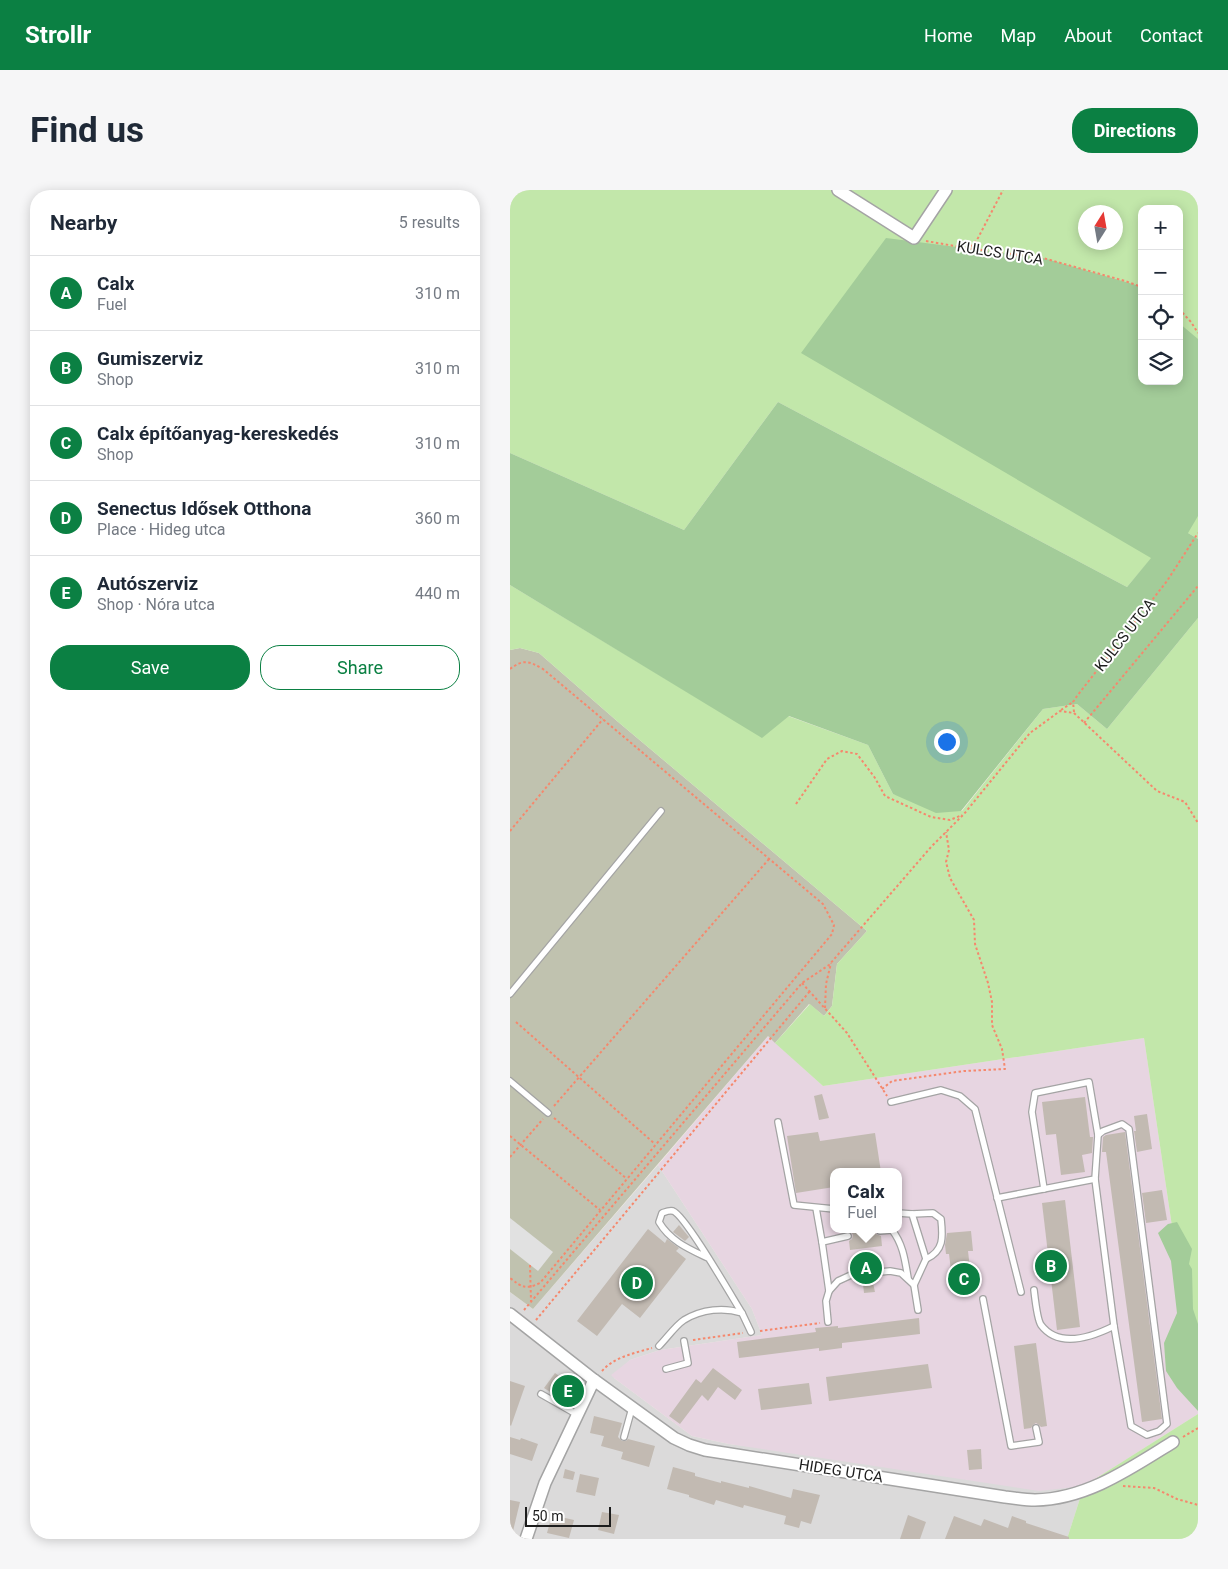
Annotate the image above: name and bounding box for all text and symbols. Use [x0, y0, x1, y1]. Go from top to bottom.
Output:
text: Strollr [25, 21, 91, 49]
text: Home [924, 25, 973, 46]
text: Map [1001, 25, 1036, 46]
text: About [1064, 25, 1112, 46]
text: Contact [1140, 25, 1203, 46]
button: Directions [1072, 108, 1198, 153]
text: Find us [30, 110, 144, 151]
north arrow [1078, 205, 1123, 250]
map controls [1138, 205, 1183, 385]
button: + [1138, 205, 1183, 250]
text: Nearby [50, 211, 117, 235]
text: 5 results [399, 213, 460, 232]
street label: KULCS UTCA [956, 237, 1045, 269]
button: − [1138, 250, 1183, 295]
text: Calx [97, 272, 134, 295]
text: A [61, 284, 71, 303]
text: 310 m [415, 284, 460, 303]
text: Fuel [97, 295, 127, 314]
button: locate [1138, 295, 1183, 340]
button: layers [1138, 340, 1183, 385]
text: Gumiszerviz [97, 347, 203, 370]
text: B [61, 359, 71, 378]
text: 310 m [415, 359, 460, 378]
text: Shop [97, 370, 133, 389]
text: Calx építőanyag-kereskedés [97, 422, 339, 445]
text: C [61, 434, 71, 453]
text: 310 m [415, 434, 460, 453]
text: Shop [97, 445, 133, 464]
text: Senectus Idősek Otthona [97, 497, 311, 520]
text: D [61, 509, 71, 528]
text: 360 m [415, 509, 460, 528]
text: Place · Hideg utca [97, 520, 226, 539]
text: Autószerviz [97, 572, 198, 595]
text: E [62, 584, 71, 603]
text: 440 m [415, 584, 460, 603]
text: Shop · Nóra utca [97, 595, 215, 614]
street label: KULCS UTCA [1091, 595, 1159, 675]
button: Save [50, 645, 250, 690]
button: Share [260, 645, 460, 690]
your location [934, 729, 960, 755]
popup [830, 1168, 902, 1233]
text: Calx [847, 1180, 885, 1203]
text: Fuel [847, 1203, 877, 1222]
pin: B [1035, 1247, 1067, 1285]
pin: A [850, 1249, 882, 1287]
pin: C [948, 1260, 980, 1298]
pin: D [621, 1264, 653, 1302]
pin: E [552, 1372, 584, 1410]
street label: HIDEG UTCA [798, 1455, 885, 1487]
scale bar [525, 1504, 611, 1527]
text: 50 m [532, 1508, 564, 1524]

